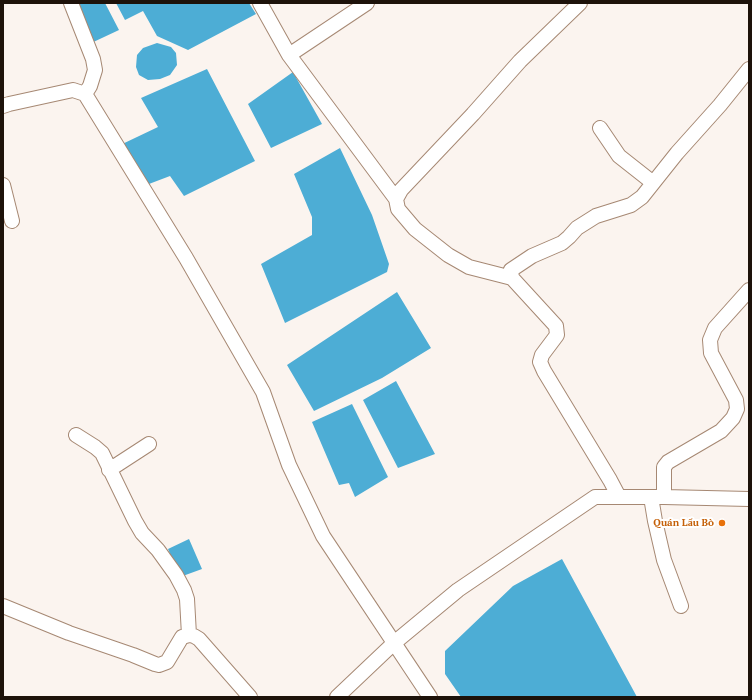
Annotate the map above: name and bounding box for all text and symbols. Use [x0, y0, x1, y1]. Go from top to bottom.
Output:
place label: Quán Lẩu Bò [653, 517, 714, 529]
marker: Quán Lẩu Bò [717, 518, 727, 528]

